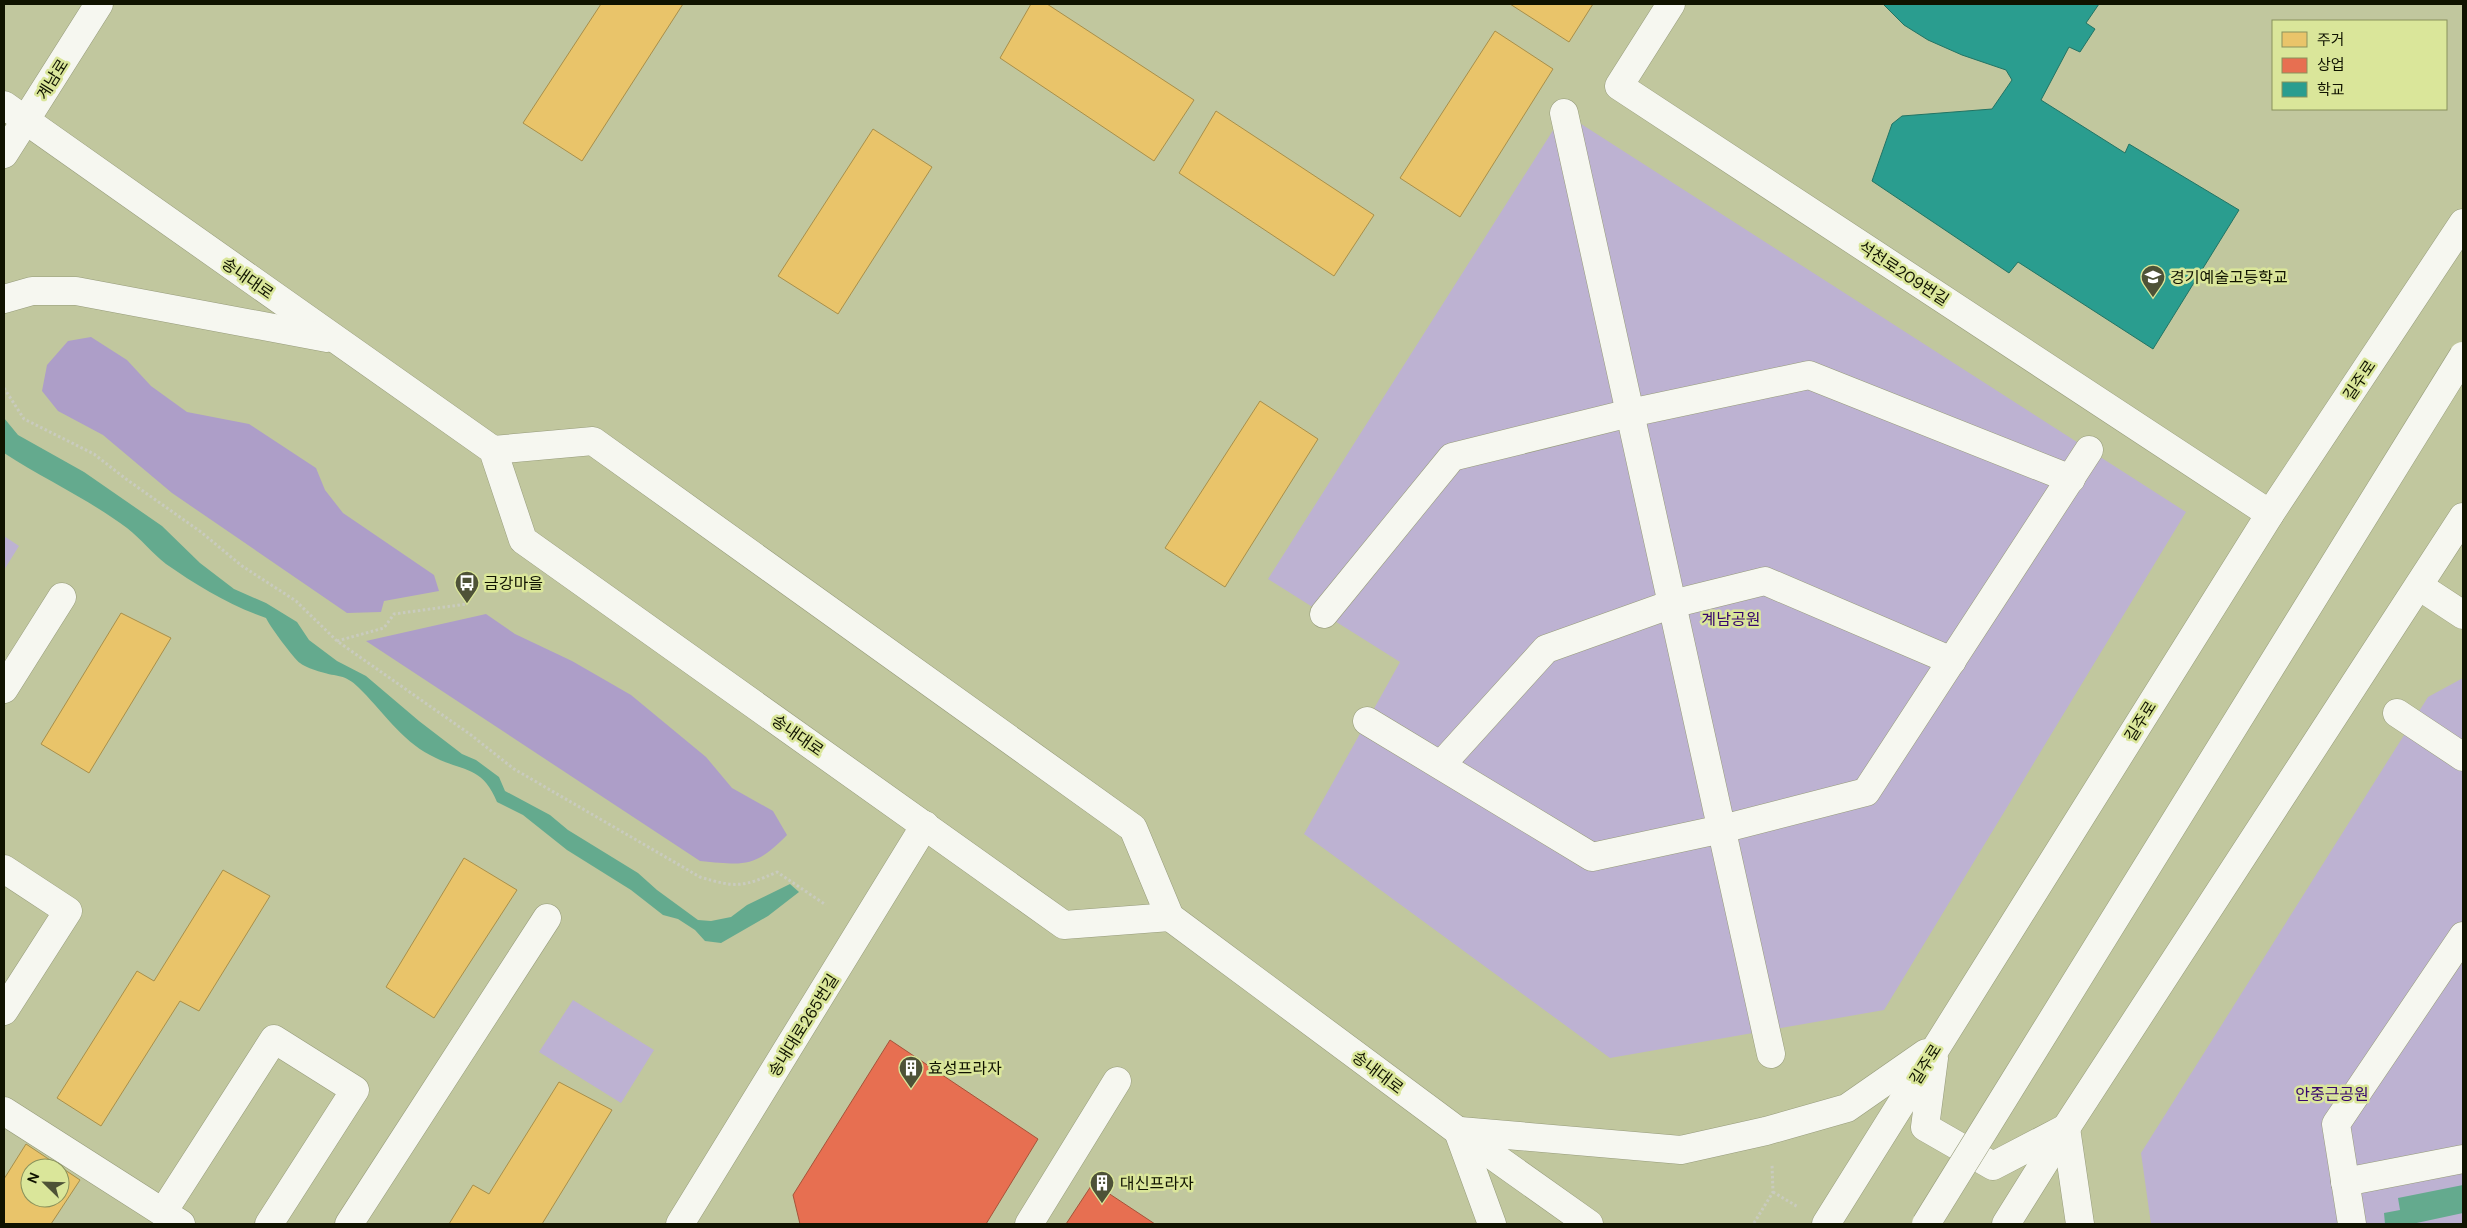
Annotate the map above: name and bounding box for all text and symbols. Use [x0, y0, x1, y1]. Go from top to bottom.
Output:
legend [2272, 20, 2447, 110]
text: 주거 [2317, 30, 2345, 50]
street label: 계남로 [32, 55, 73, 104]
text: 상업 [2317, 55, 2345, 75]
text: 학교 [2317, 80, 2345, 100]
street label: 석천로209번길 [1855, 236, 1953, 310]
street label: 송내대로 [218, 253, 278, 304]
school or university icon: 경기예술고등학교 [2140, 264, 2166, 298]
place label: 경기예술고등학교 [2170, 267, 2288, 288]
street label: 길주로 [2338, 356, 2381, 404]
bus stop icon: 금강마을 [454, 570, 480, 604]
place label: 금강마을 [484, 573, 543, 594]
park label: 계남공원 [1702, 609, 1760, 630]
street label: 길주로 [2120, 697, 2161, 746]
street label: 송내대로 [768, 710, 828, 761]
street label: 송내대로265번길 [764, 970, 843, 1080]
street label: 길주로 [1905, 1040, 1946, 1089]
street label: 송내대로 [1348, 1046, 1408, 1099]
building icon: 효성프라자 [898, 1055, 924, 1089]
place label: 효성프라자 [928, 1058, 1002, 1079]
park label: 안중근공원 [2295, 1084, 2369, 1105]
north arrow [20, 1158, 70, 1208]
text: N [23, 1170, 43, 1186]
building icon: 대신프라자 [1089, 1170, 1115, 1204]
place label: 대신프라자 [1120, 1173, 1194, 1194]

